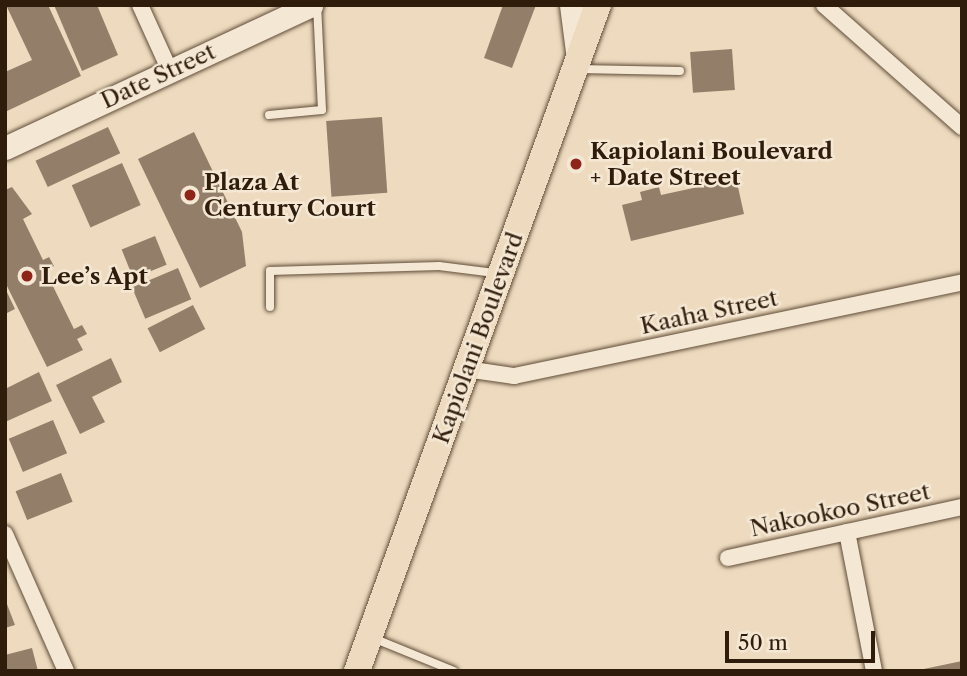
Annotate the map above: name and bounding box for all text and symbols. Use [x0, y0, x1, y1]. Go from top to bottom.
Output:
street label: Date Street [96, 37, 220, 115]
place label: Kapiolani Boulevard + Date Street [590, 137, 833, 191]
marker: Kapiolani Boulevard + Date Street [568, 156, 584, 172]
place label: Plaza At Century Court [204, 168, 376, 222]
marker: Plaza At Century Court [182, 187, 198, 203]
street label: Kapiolani Boulevard [427, 229, 529, 447]
place label: Lee’s Apt [41, 262, 149, 290]
marker: Lee’s Apt [19, 268, 35, 284]
street label: Kaaha Street [638, 284, 780, 340]
street label: Nakookoo Street [748, 477, 932, 543]
scale bar [729, 616, 880, 660]
text: 50 m [738, 630, 788, 655]

